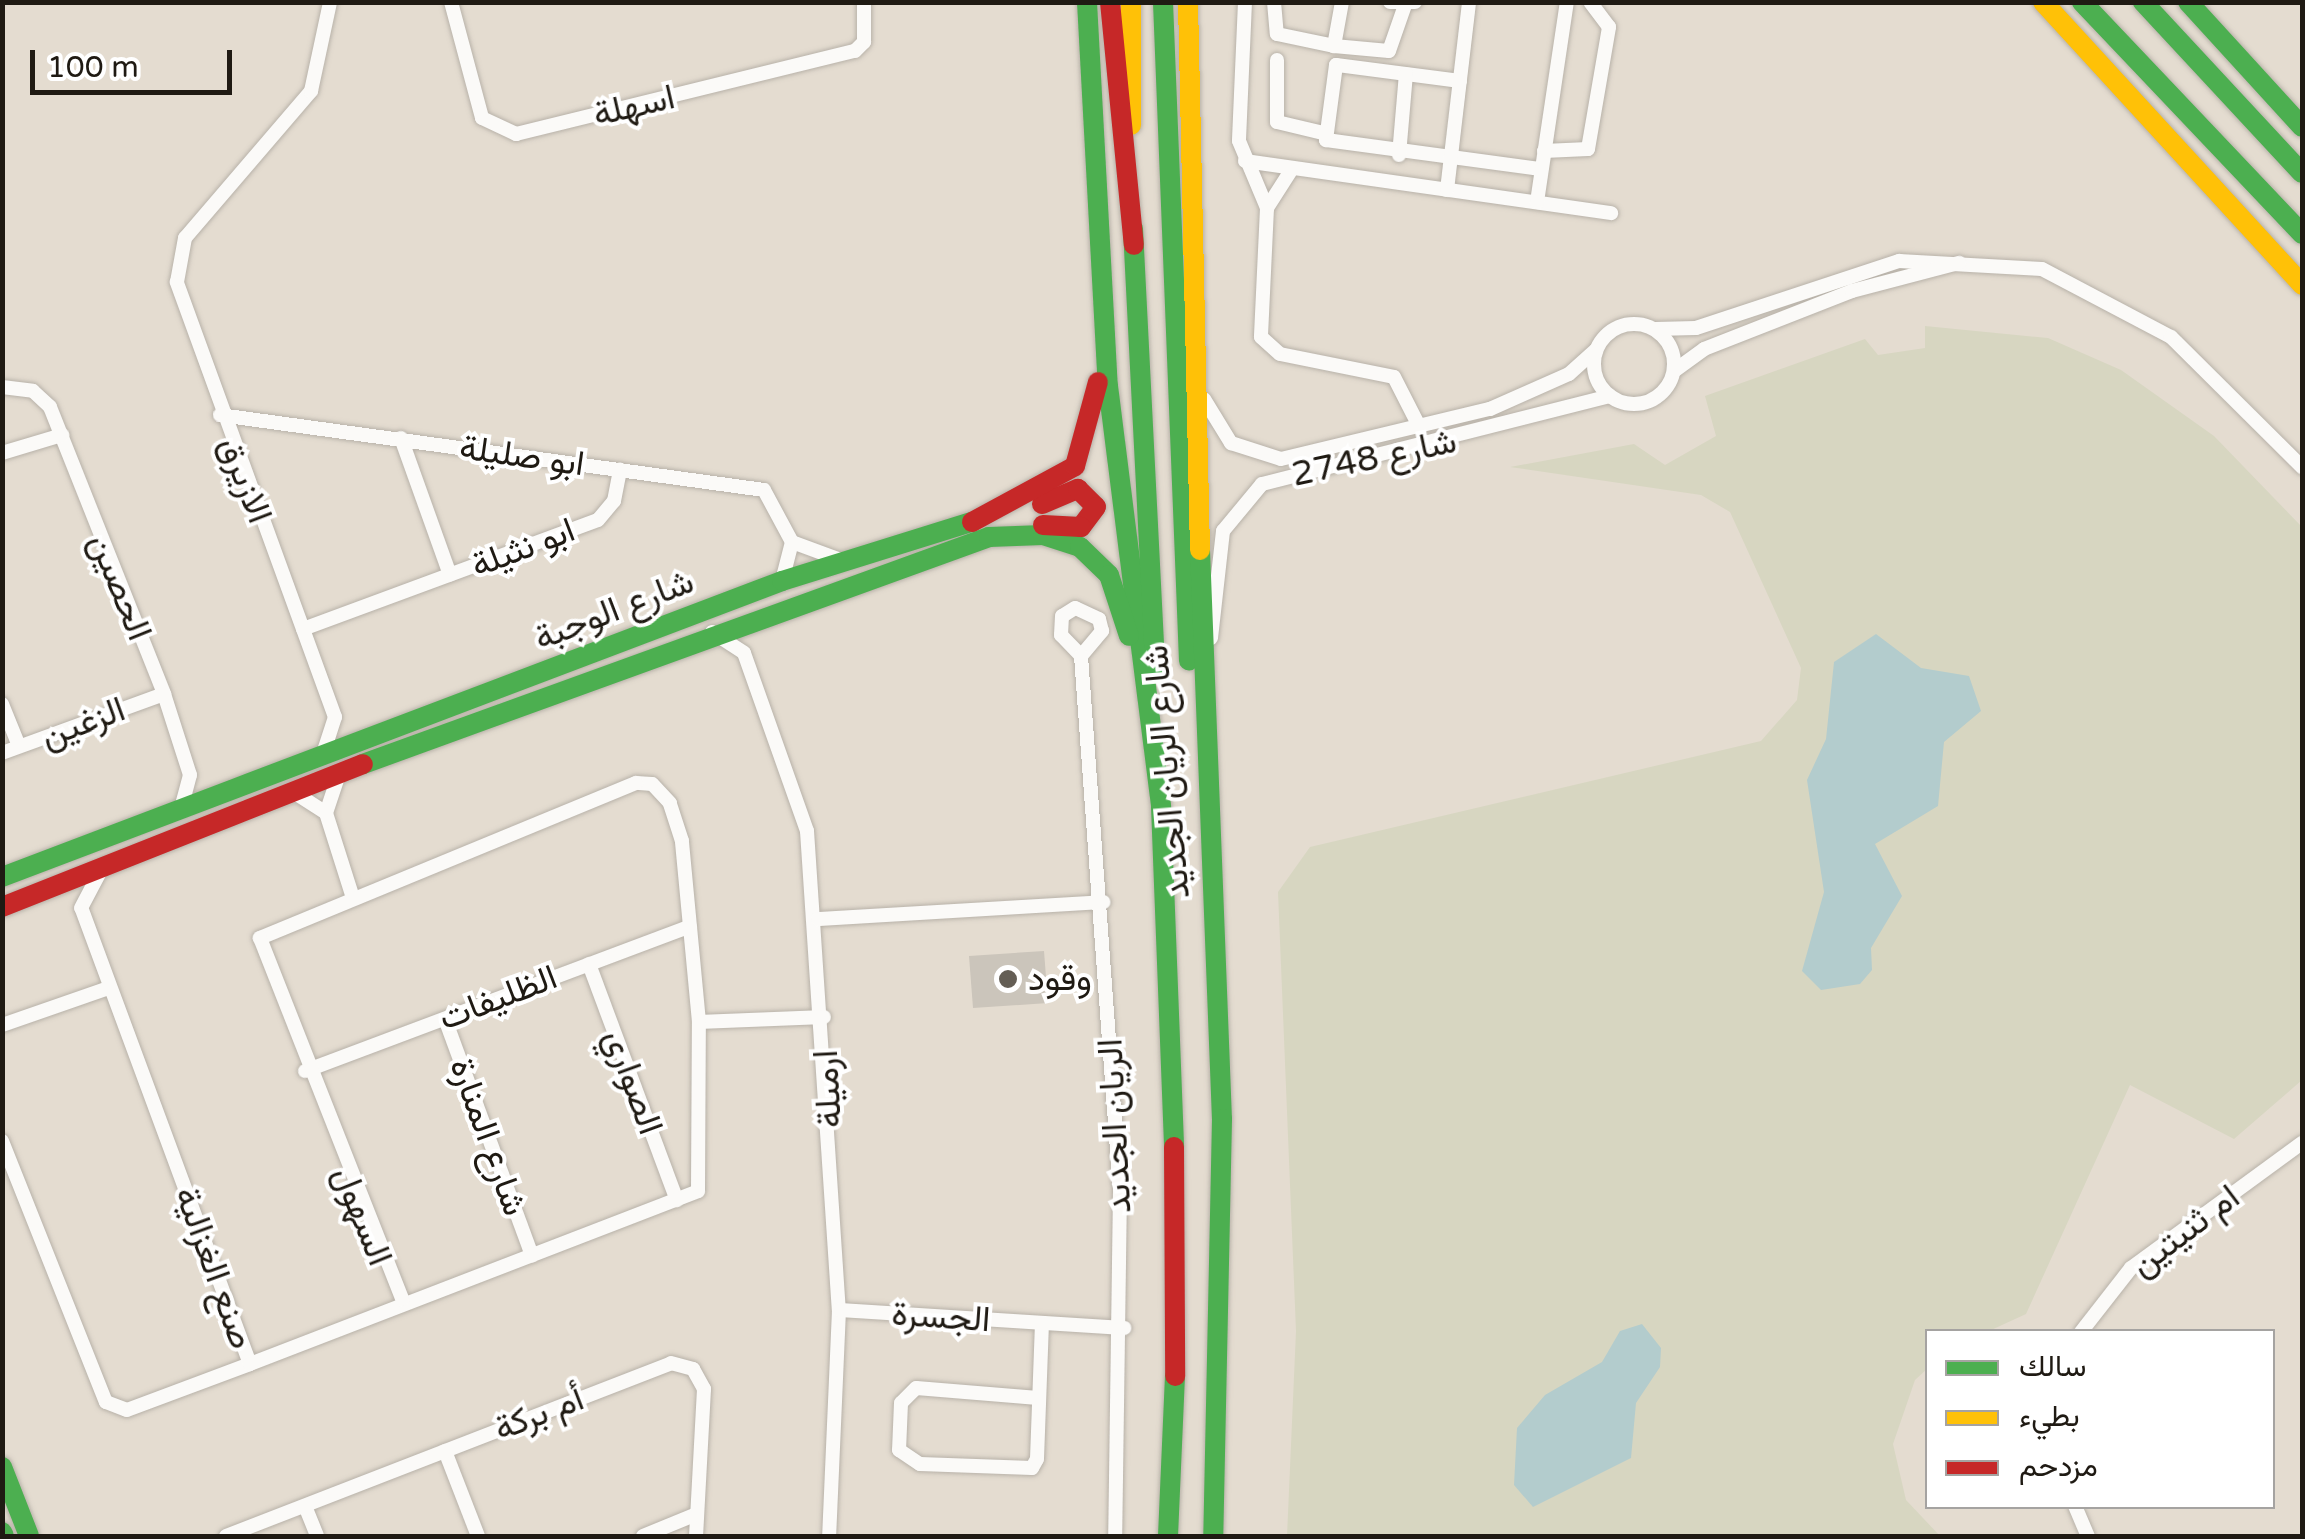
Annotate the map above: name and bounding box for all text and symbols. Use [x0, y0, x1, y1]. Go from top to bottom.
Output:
scale bar [35, 30, 238, 92]
text: 100 m [47, 49, 139, 86]
street label: اسهلة [589, 76, 679, 136]
street label: شارع 2748 [1288, 420, 1460, 496]
street label: ابو صليلة [457, 426, 587, 486]
street label: الازيرق [209, 431, 281, 529]
street label: ابو نثيلة [465, 509, 581, 587]
street label: الحصين [80, 528, 160, 646]
street label: شارع الوجبة [529, 560, 699, 660]
street label: شارع الريان الجديد [1135, 644, 1199, 900]
street label: الزغين [35, 688, 131, 758]
street label: الظليفات [433, 956, 563, 1040]
place label: وقود [1028, 958, 1092, 1000]
marker: وقود [997, 968, 1019, 990]
street label: الصواري [595, 1024, 671, 1140]
street label: الريان الجديد [1089, 1038, 1141, 1214]
street label: ارميلة [805, 1049, 851, 1129]
street label: شارع المنارة [440, 1053, 536, 1221]
street label: السهول [323, 1160, 401, 1272]
street label: ام ثنيتين [2122, 1176, 2248, 1286]
street label: صنع الغزالية [165, 1181, 263, 1355]
street label: الجسرة [890, 1293, 992, 1341]
legend [1925, 1329, 2275, 1509]
text: سالك [2019, 1348, 2086, 1385]
street label: أم بركة [488, 1378, 590, 1450]
text: بطيء [2019, 1398, 2080, 1435]
text: مزدحم [2019, 1448, 2098, 1485]

